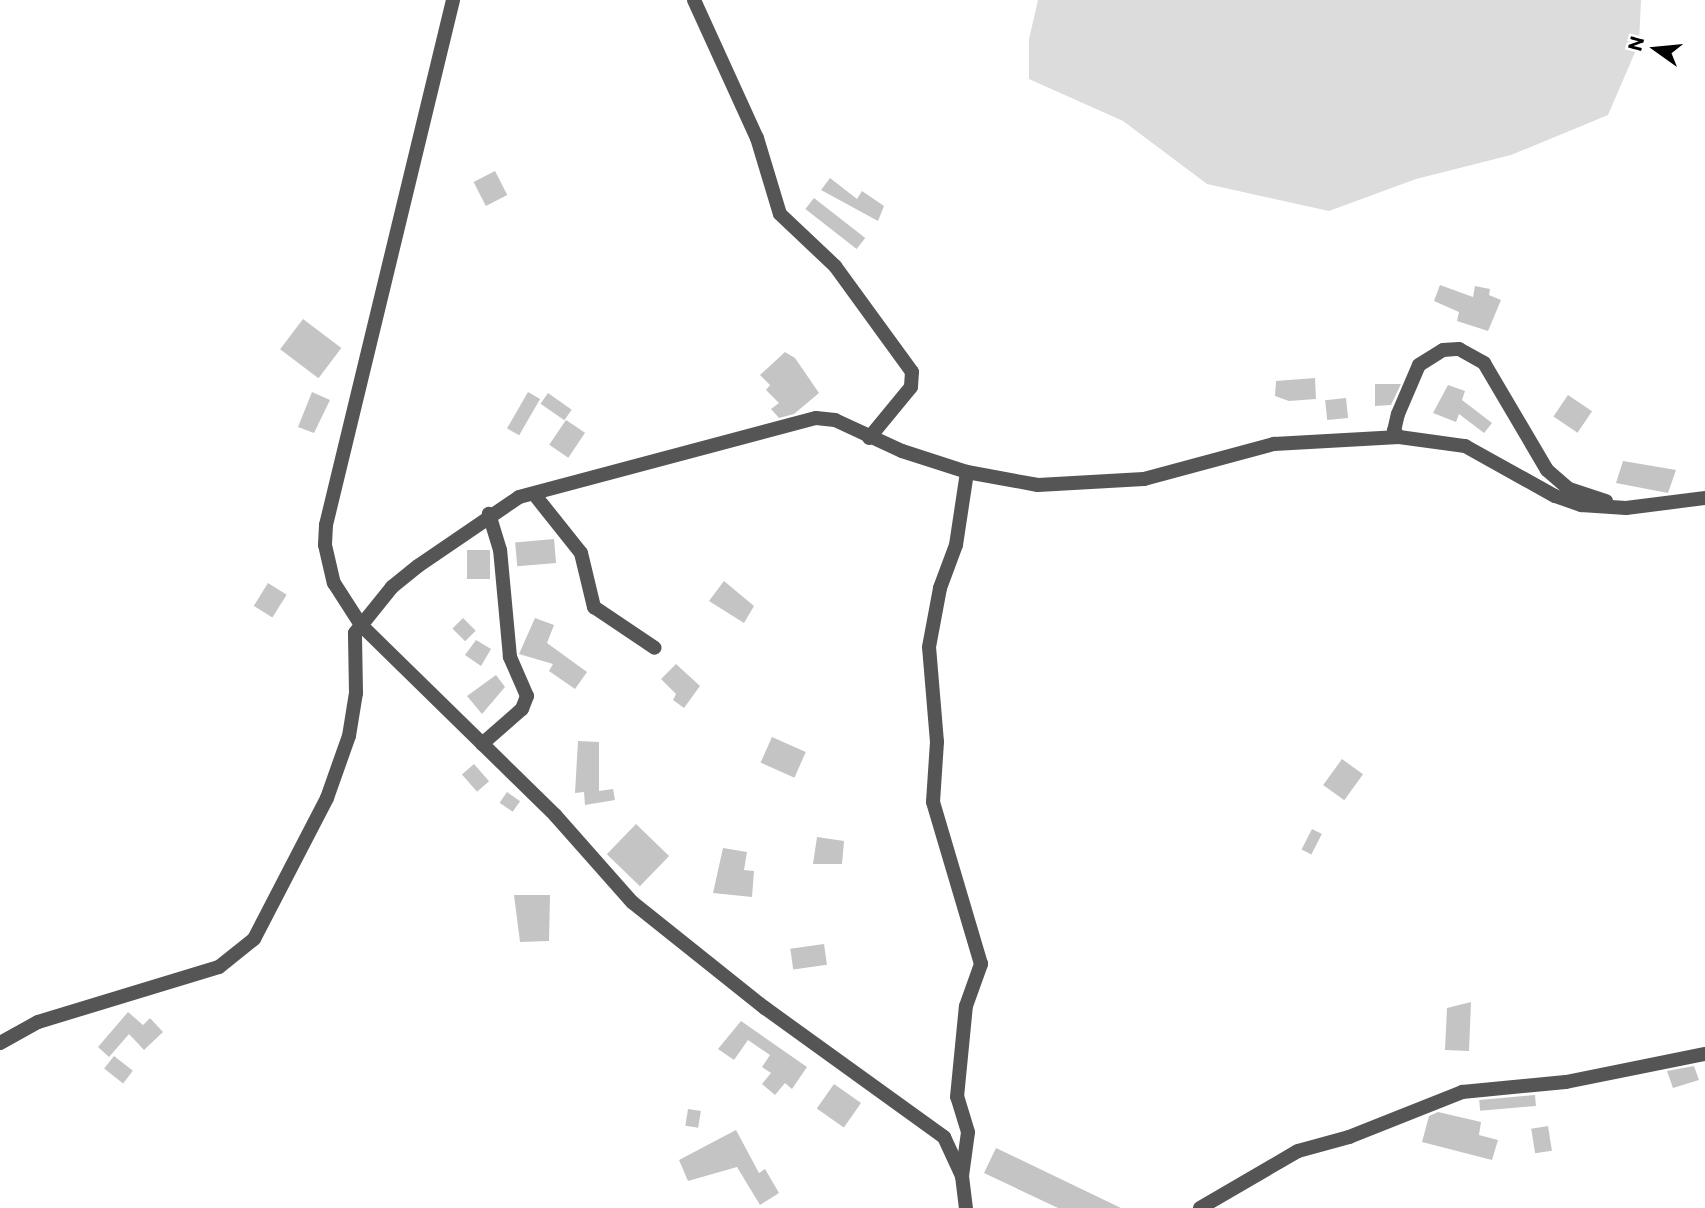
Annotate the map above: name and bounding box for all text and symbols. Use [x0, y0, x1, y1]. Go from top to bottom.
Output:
north arrow [1621, 14, 1691, 84]
text: N [1622, 34, 1648, 53]

